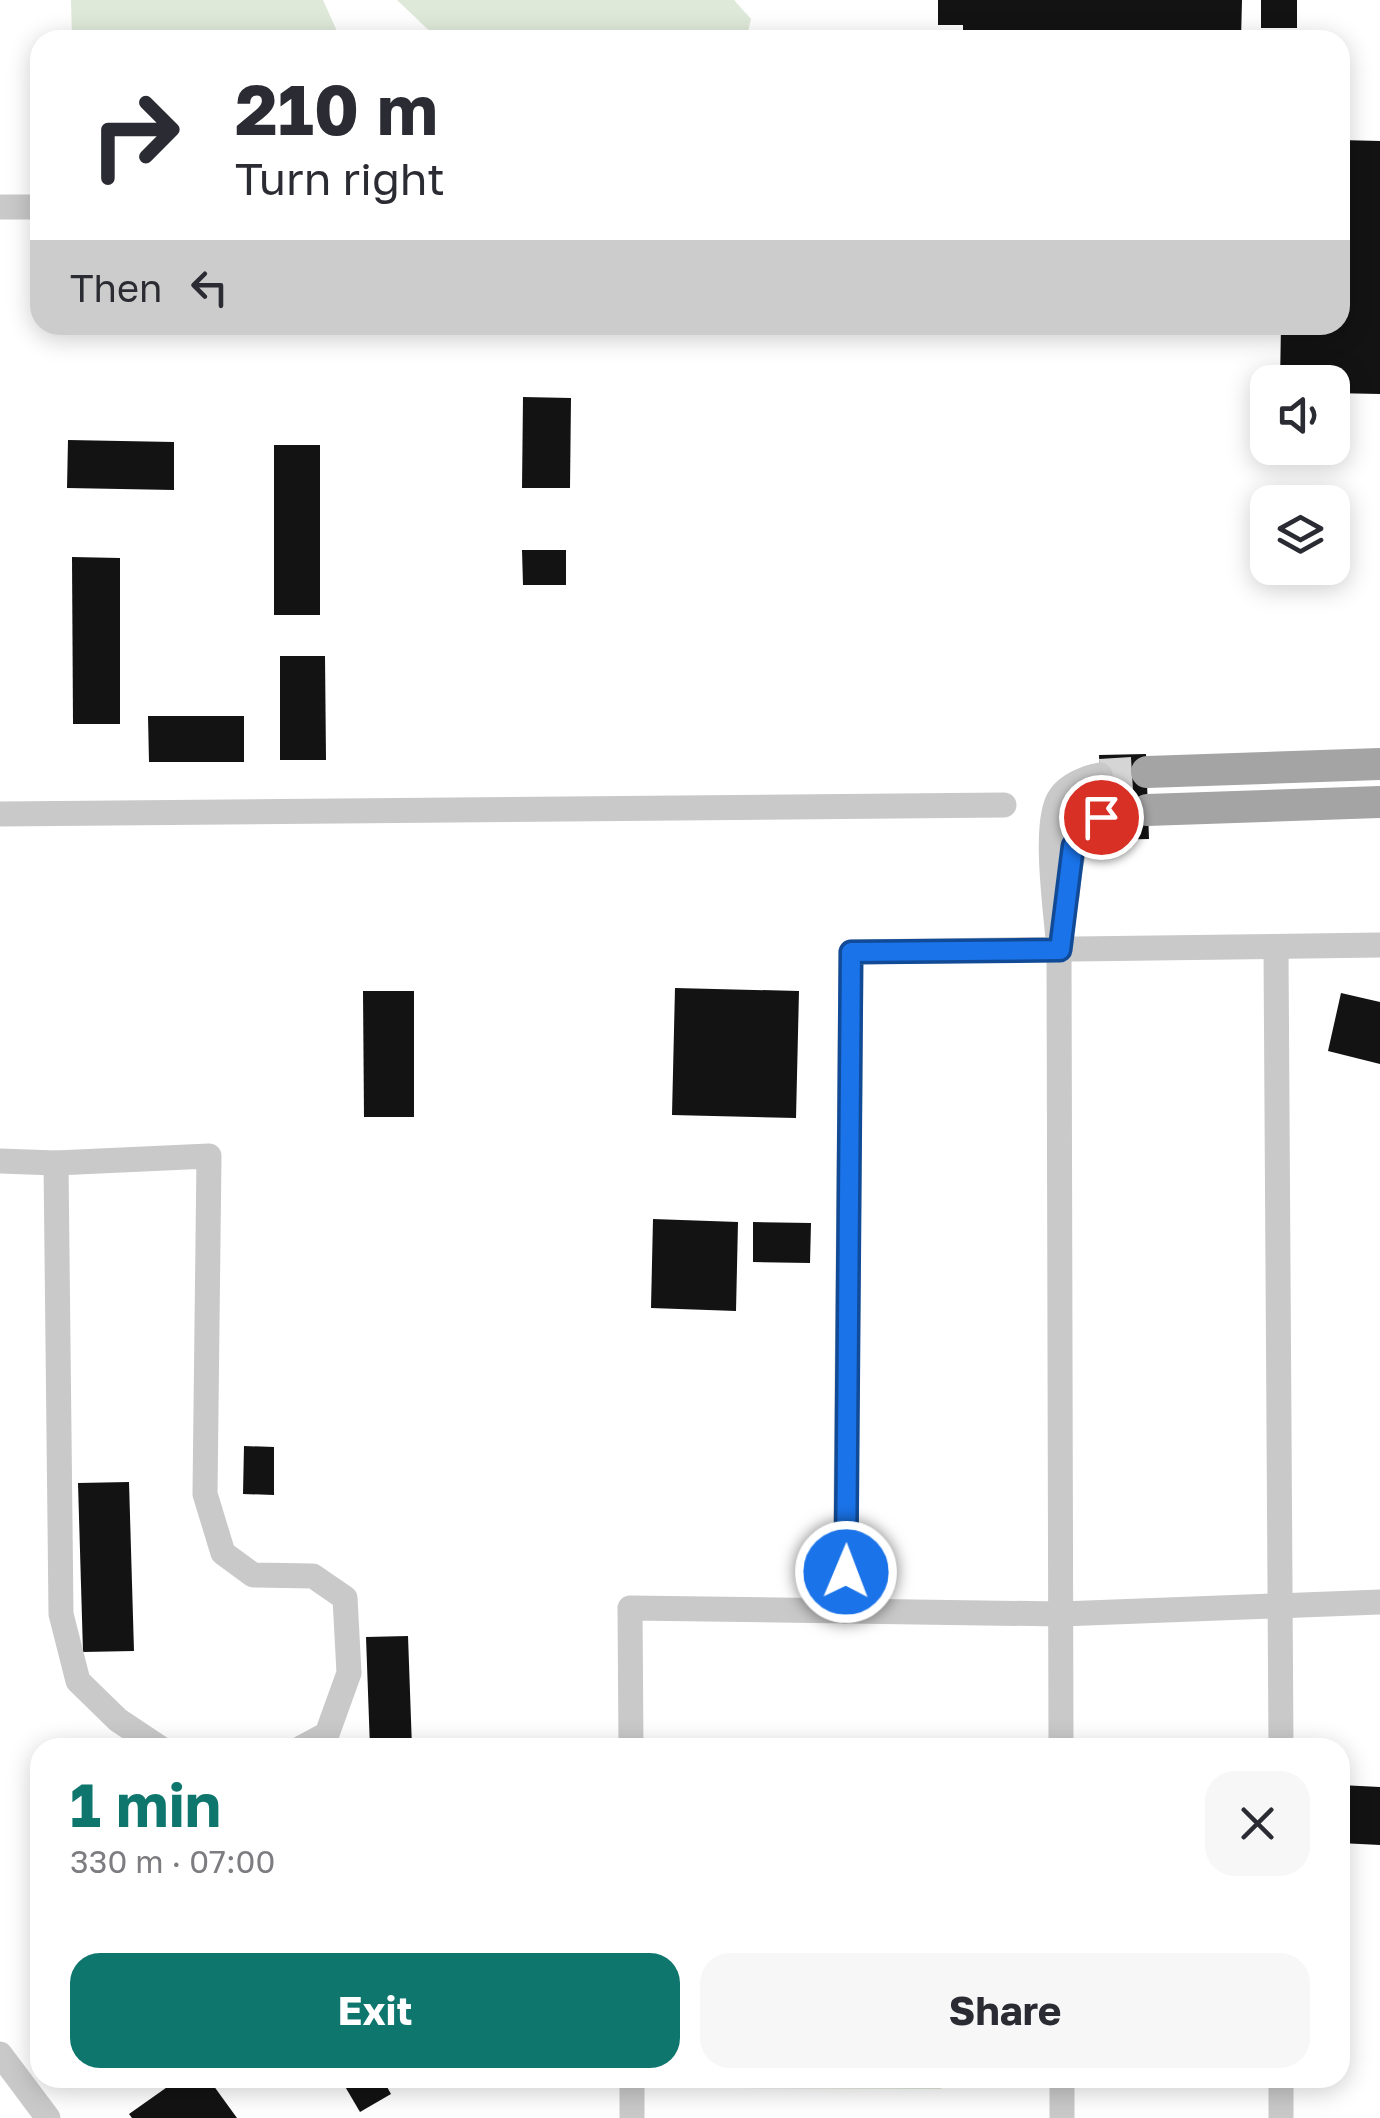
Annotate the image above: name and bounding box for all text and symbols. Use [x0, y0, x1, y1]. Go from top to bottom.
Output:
text: 210 m [235, 66, 438, 150]
icon: right [70, 70, 200, 200]
text: Turn right [235, 151, 445, 205]
icon: left [182, 260, 237, 315]
text: Then [70, 265, 162, 310]
map controls [1250, 365, 1350, 585]
button: sound [1250, 365, 1350, 465]
button: layers [1250, 485, 1350, 585]
pin [1059, 775, 1144, 860]
icon: arrive [1074, 790, 1129, 845]
position arrow [794, 1520, 898, 1624]
text: 1 min [70, 1768, 221, 1840]
button: close [1205, 1771, 1310, 1876]
text: 330 m · 07:00 [70, 1842, 275, 1880]
button: Exit [70, 1953, 680, 2068]
button: Share [700, 1953, 1310, 2068]

